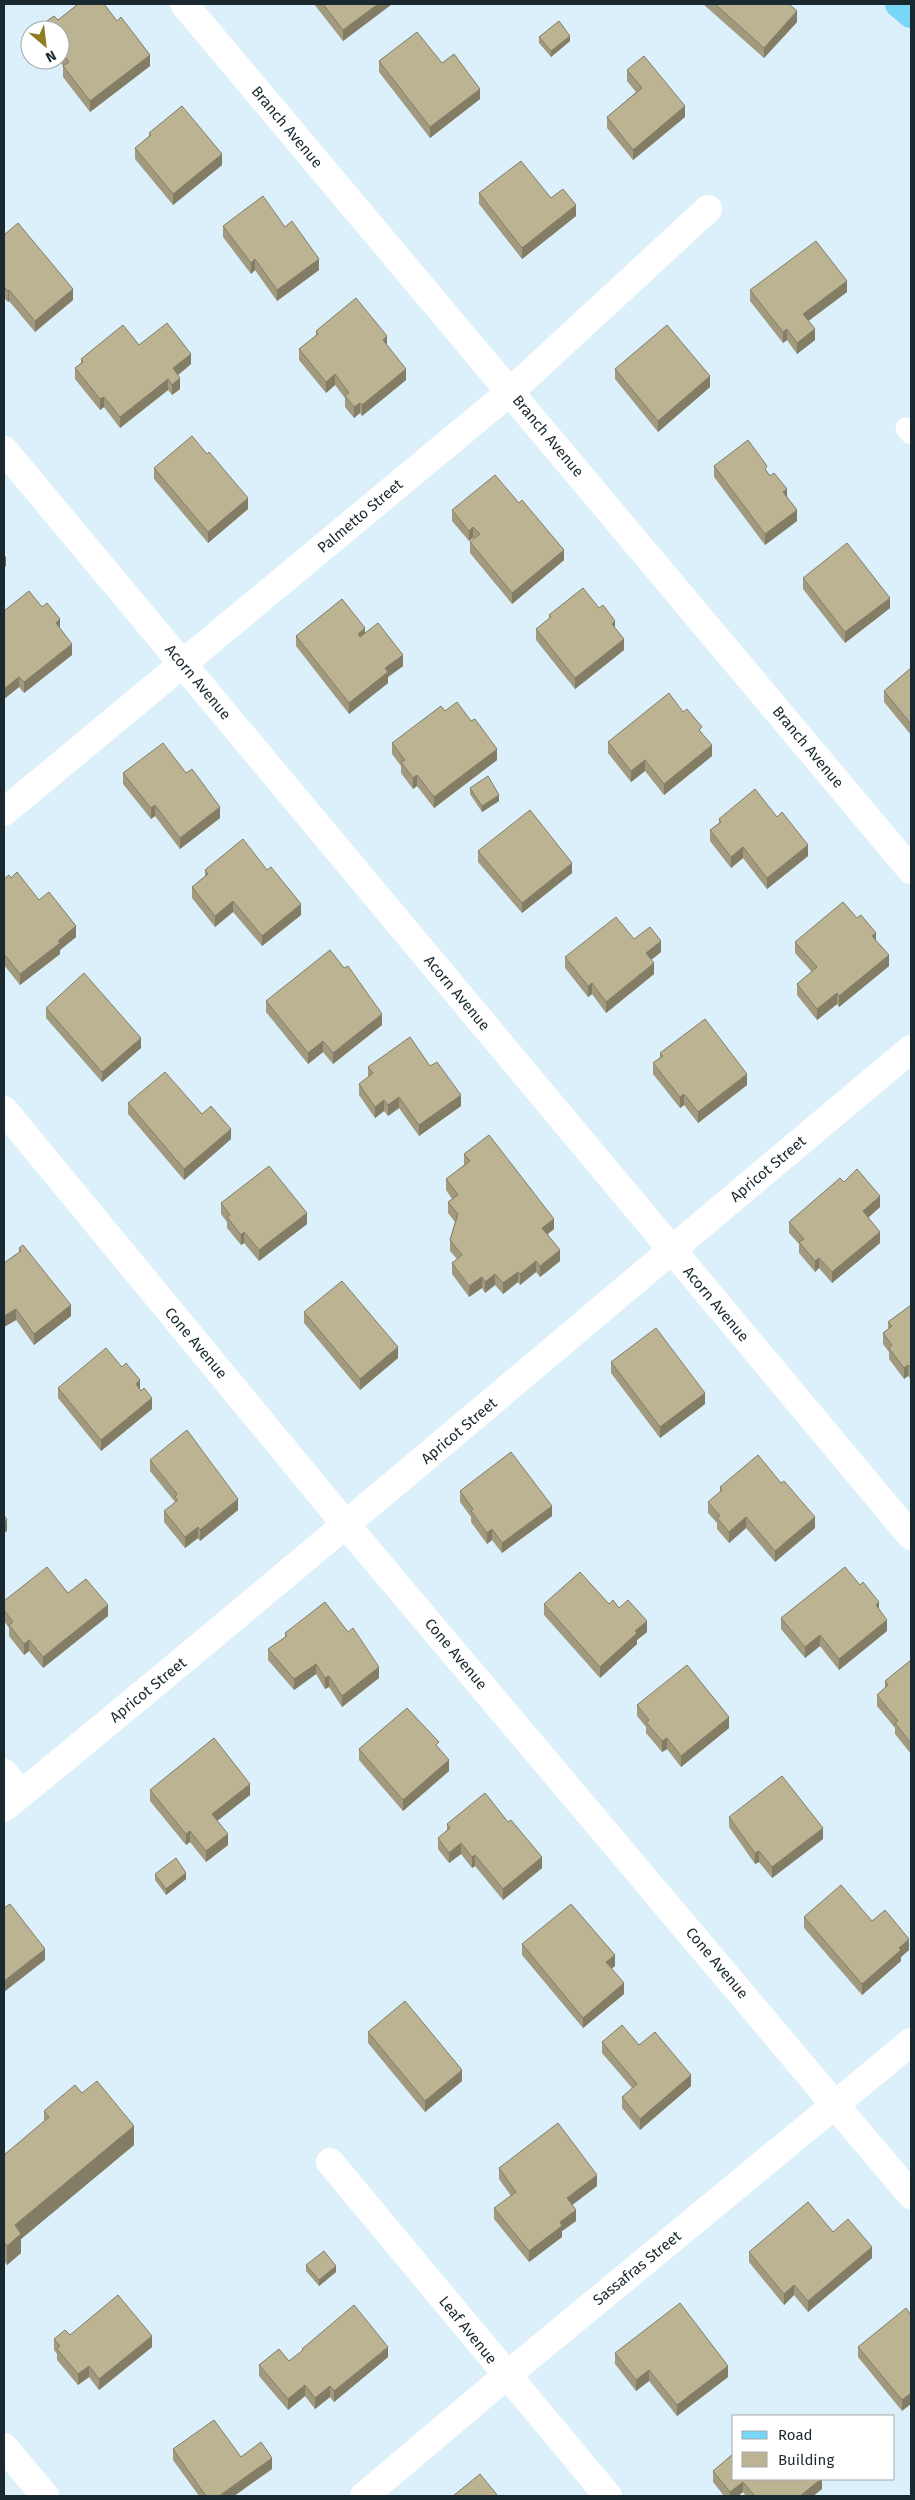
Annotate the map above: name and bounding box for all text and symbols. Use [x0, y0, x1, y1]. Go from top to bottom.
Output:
north arrow [20, 20, 70, 70]
text: N [43, 46, 59, 66]
street label: Branch Avenue [248, 83, 326, 171]
street label: Branch Avenue [509, 392, 587, 480]
street label: Palmetto Street [314, 475, 407, 557]
street label: Acorn Avenue [161, 641, 235, 723]
street label: Branch Avenue [769, 703, 847, 791]
street label: Acorn Avenue [420, 952, 494, 1034]
street label: Apricot Street [726, 1132, 810, 1206]
street label: Acorn Avenue [679, 1263, 753, 1345]
street label: Cone Avenue [161, 1304, 231, 1382]
street label: Apricot Street [417, 1394, 501, 1468]
street label: Cone Avenue [421, 1615, 491, 1693]
street label: Apricot Street [106, 1653, 190, 1726]
street label: Cone Avenue [682, 1924, 752, 2002]
street label: Sassafras Street [589, 2227, 685, 2309]
street label: Leaf Avenue [435, 2292, 501, 2368]
legend [732, 2415, 895, 2480]
text: Road [778, 2426, 813, 2444]
text: Building [778, 2451, 834, 2469]

